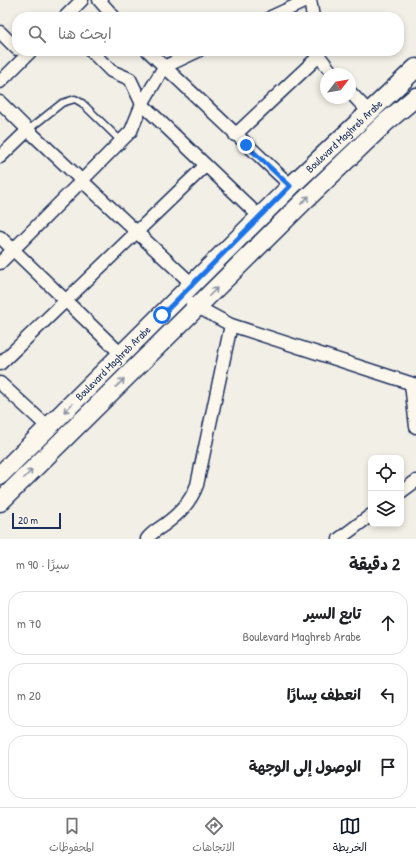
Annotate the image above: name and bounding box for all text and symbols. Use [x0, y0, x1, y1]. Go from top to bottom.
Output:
search box [12, 12, 404, 56]
icon: search [26, 23, 48, 45]
text: ابحث هنا [58, 23, 112, 44]
north arrow [320, 68, 356, 104]
street label: Boulevard Maghreb Arabe [303, 96, 386, 176]
route end [237, 136, 255, 154]
one-way arrow [300, 195, 310, 205]
one-way arrow [208, 287, 218, 297]
route start [153, 306, 171, 324]
street label: Boulevard Maghreb Arabe [72, 322, 154, 403]
one-way arrow [115, 378, 125, 388]
one-way arrow [63, 403, 73, 413]
map controls [368, 455, 404, 527]
button: locate [368, 455, 404, 491]
one-way arrow [23, 469, 33, 479]
button: layers [368, 491, 404, 527]
scale bar [12, 511, 61, 530]
text: 20 m [18, 513, 38, 527]
text: 2 دقيقة [349, 552, 400, 575]
text: سيرًا · 90 m [16, 555, 70, 573]
text: تابع السير [304, 603, 361, 624]
icon: ahead [377, 612, 399, 634]
text: 70 m [17, 614, 41, 632]
text: Boulevard Maghreb Arabe [242, 627, 361, 645]
text: انعطف يسارًا [287, 684, 361, 705]
icon: left [377, 684, 399, 706]
text: 20 m [17, 686, 41, 704]
text: الوصول إلى الوجهة [249, 756, 361, 777]
icon: arrive [377, 756, 399, 778]
tab: المحفوظات [49, 815, 94, 857]
tab: الاتجاهات [192, 815, 235, 857]
tab: الخريطة [333, 815, 367, 857]

